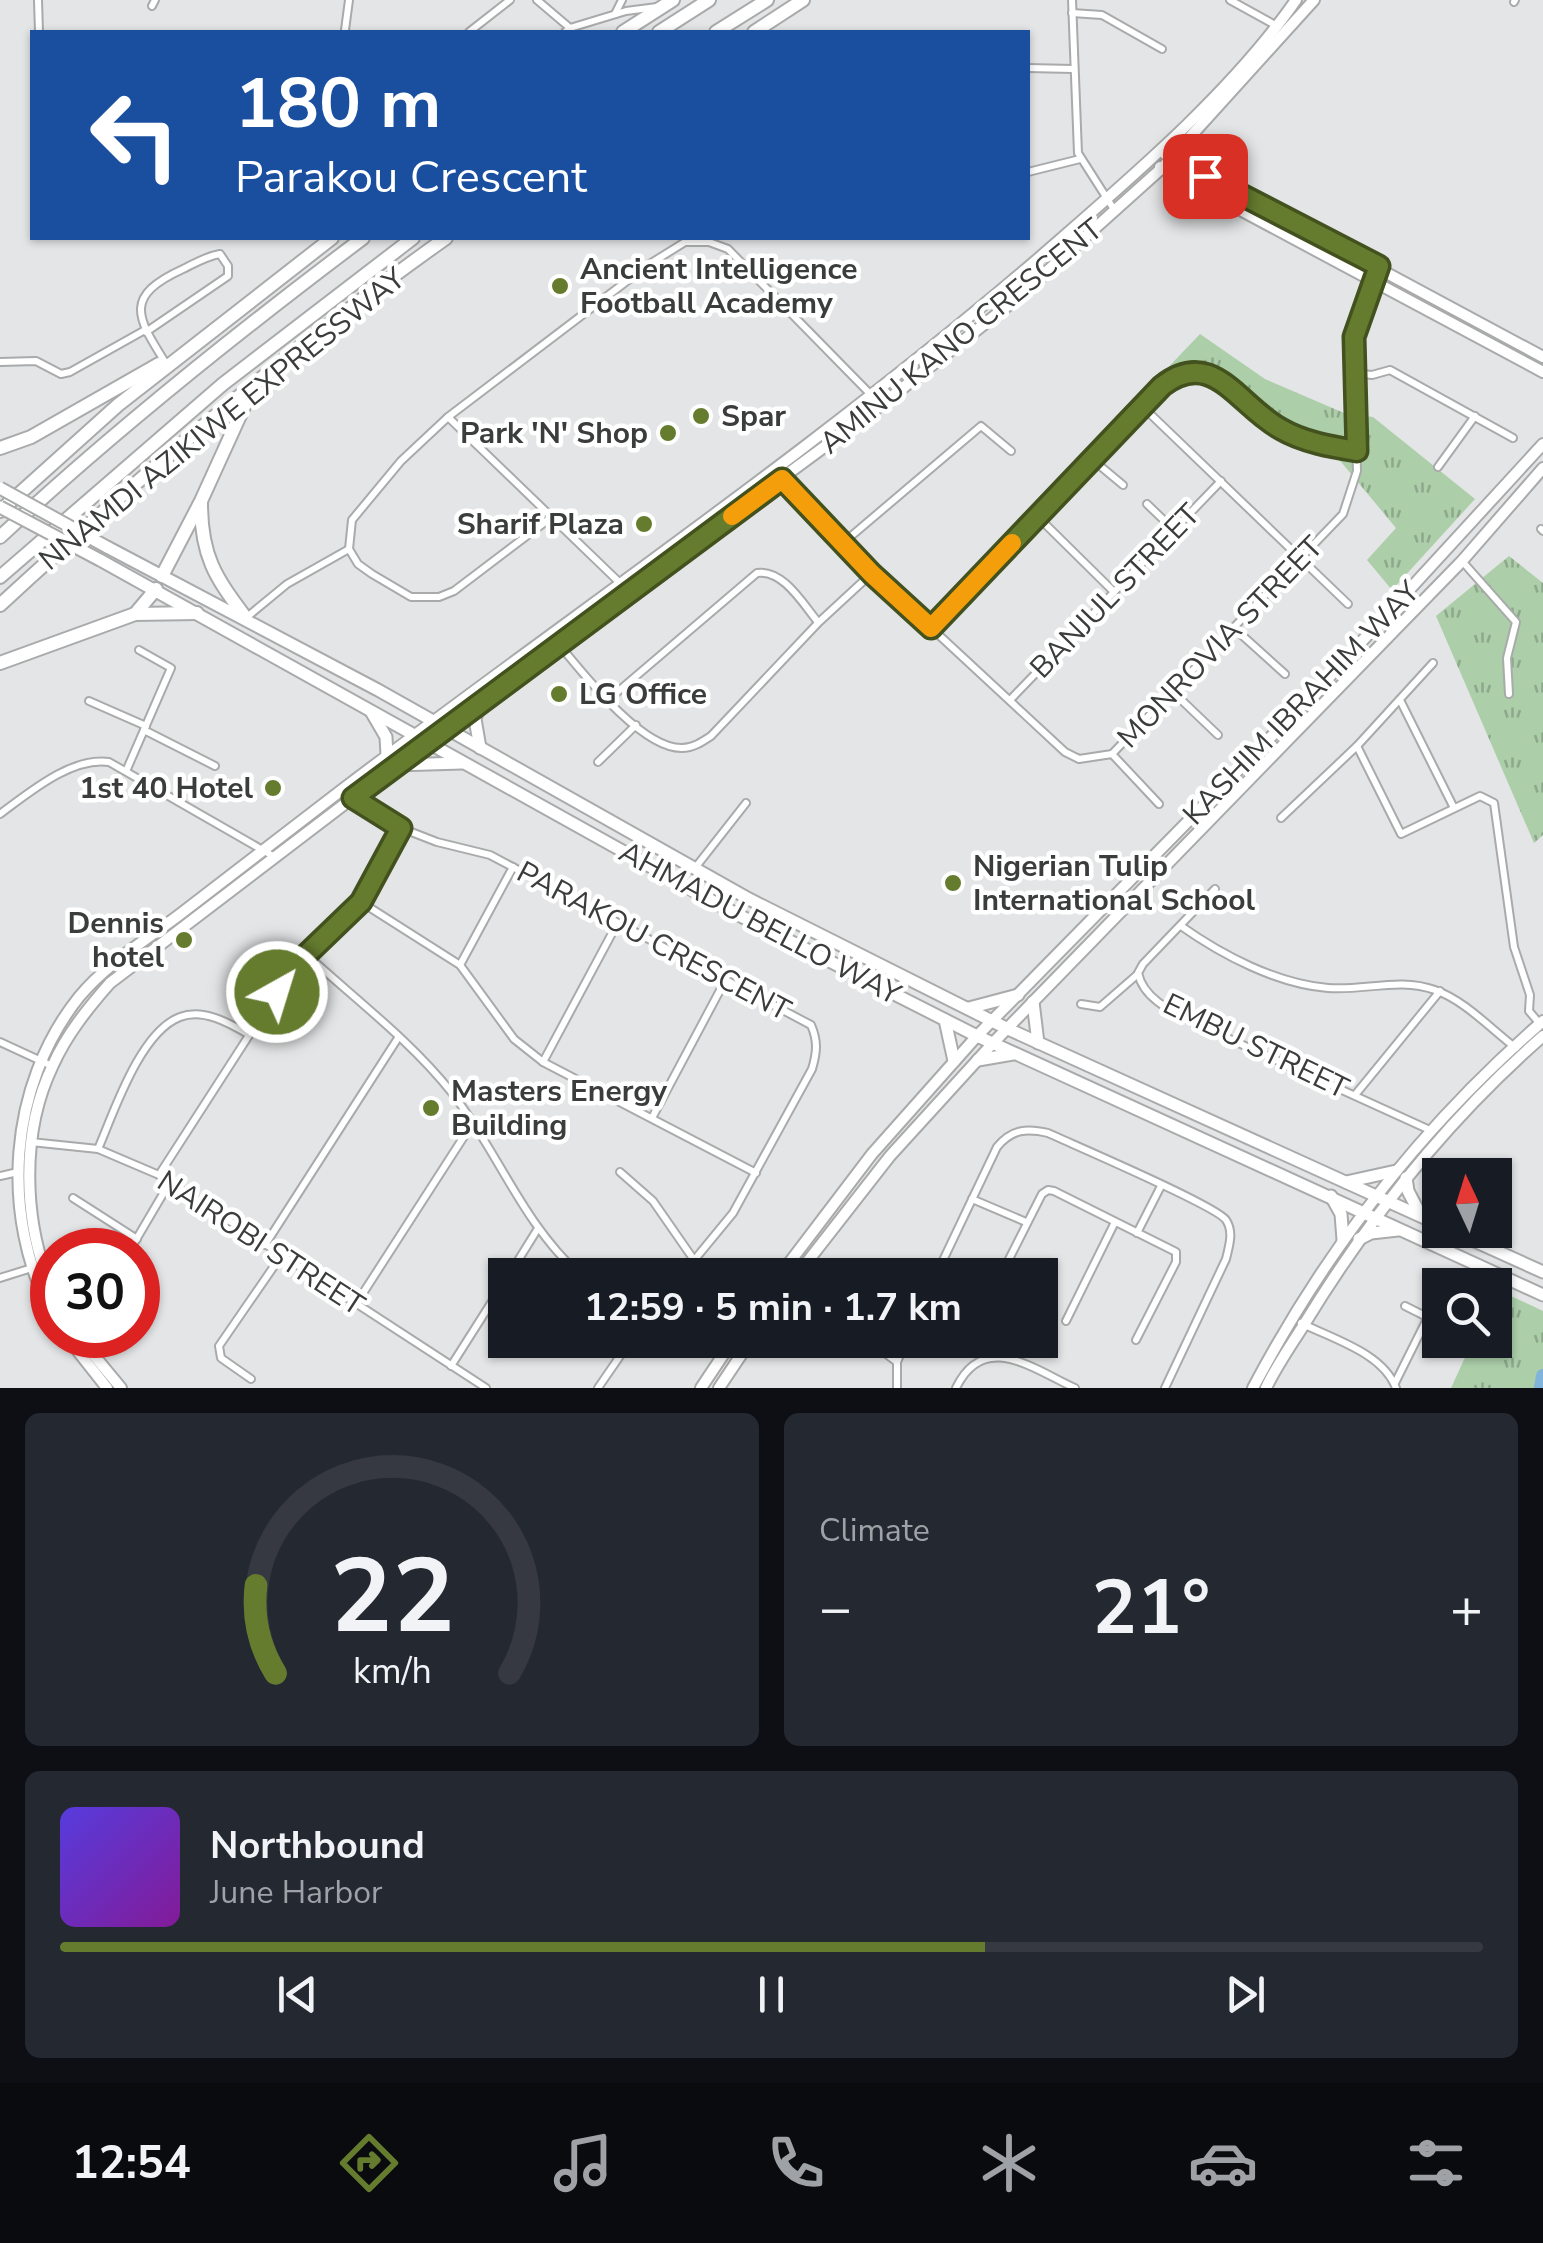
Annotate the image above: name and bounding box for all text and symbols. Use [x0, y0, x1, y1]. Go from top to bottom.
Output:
text: 180 m [235, 56, 441, 152]
icon: left [70, 70, 200, 200]
pin [1163, 134, 1248, 219]
text: Parakou Crescent [235, 147, 587, 208]
icon: arrive [1178, 149, 1233, 204]
street label: AMINU KANO CRESCENT [811, 209, 1112, 464]
place label: Ancient Intelligence Football Academy [580, 249, 858, 324]
street label: NNAMDI AZIKIWE EXPRESSWAY [31, 258, 415, 580]
marker: Ancient Intelligence Football Academy [549, 275, 571, 297]
place label: Spar [721, 396, 786, 437]
marker: Spar [690, 405, 712, 427]
place label: Park 'N' Shop [460, 413, 648, 454]
marker: Park 'N' Shop [657, 422, 679, 444]
street label: BANJUL STREET [1021, 495, 1209, 688]
place label: Sharif Plaza [457, 504, 624, 545]
marker: Sharif Plaza [633, 513, 655, 535]
street label: MONROVIA STREET [1108, 527, 1332, 757]
street label: KASHIM IBRAHIM WAY [1174, 572, 1430, 834]
place label: LG Office [579, 674, 707, 715]
marker: LG Office [548, 683, 570, 705]
place label: 1st 40 Hotel [79, 768, 253, 809]
marker: 1st 40 Hotel [262, 777, 284, 799]
street label: AHMADU BELLO WAY [612, 832, 909, 1016]
place label: Nigerian Tulip International School [973, 846, 1256, 921]
street label: PARAKOU CRESCENT [510, 852, 798, 1031]
marker: Nigerian Tulip International School [942, 872, 964, 894]
place label: Dennis hotel [67, 903, 164, 978]
marker: Dennis hotel [173, 929, 195, 951]
position arrow [225, 940, 329, 1044]
street label: EMBU STREET [1156, 984, 1355, 1109]
place label: Masters Energy Building [451, 1071, 667, 1146]
marker: Masters Energy Building [420, 1097, 442, 1119]
north arrow [1422, 1158, 1512, 1248]
map controls [1422, 1158, 1512, 1358]
street label: NAIROBI STREET [149, 1161, 372, 1326]
speed limit sign: 30 [30, 1228, 160, 1358]
button: search [1422, 1268, 1512, 1358]
text: 12:59 · 5 min · 1.7 km [584, 1282, 962, 1333]
text: Climate [819, 1509, 930, 1552]
text: 22 [330, 1526, 454, 1668]
text: 21° [1092, 1557, 1210, 1659]
text: − [819, 1571, 852, 1646]
text: + [1450, 1571, 1483, 1646]
text: km/h [353, 1647, 431, 1696]
text: Northbound [210, 1820, 425, 1871]
text: June Harbor [210, 1871, 382, 1914]
icon: previous [270, 1967, 325, 2022]
icon: pause [744, 1967, 799, 2022]
icon: next [1218, 1967, 1273, 2022]
icon: directions [334, 2128, 404, 2198]
icon: music [548, 2128, 618, 2198]
icon: phone [761, 2128, 831, 2198]
icon: climate [974, 2128, 1044, 2198]
icon: car [1188, 2128, 1258, 2198]
icon: filters [1401, 2128, 1471, 2198]
text: 12:54 [72, 2133, 191, 2194]

